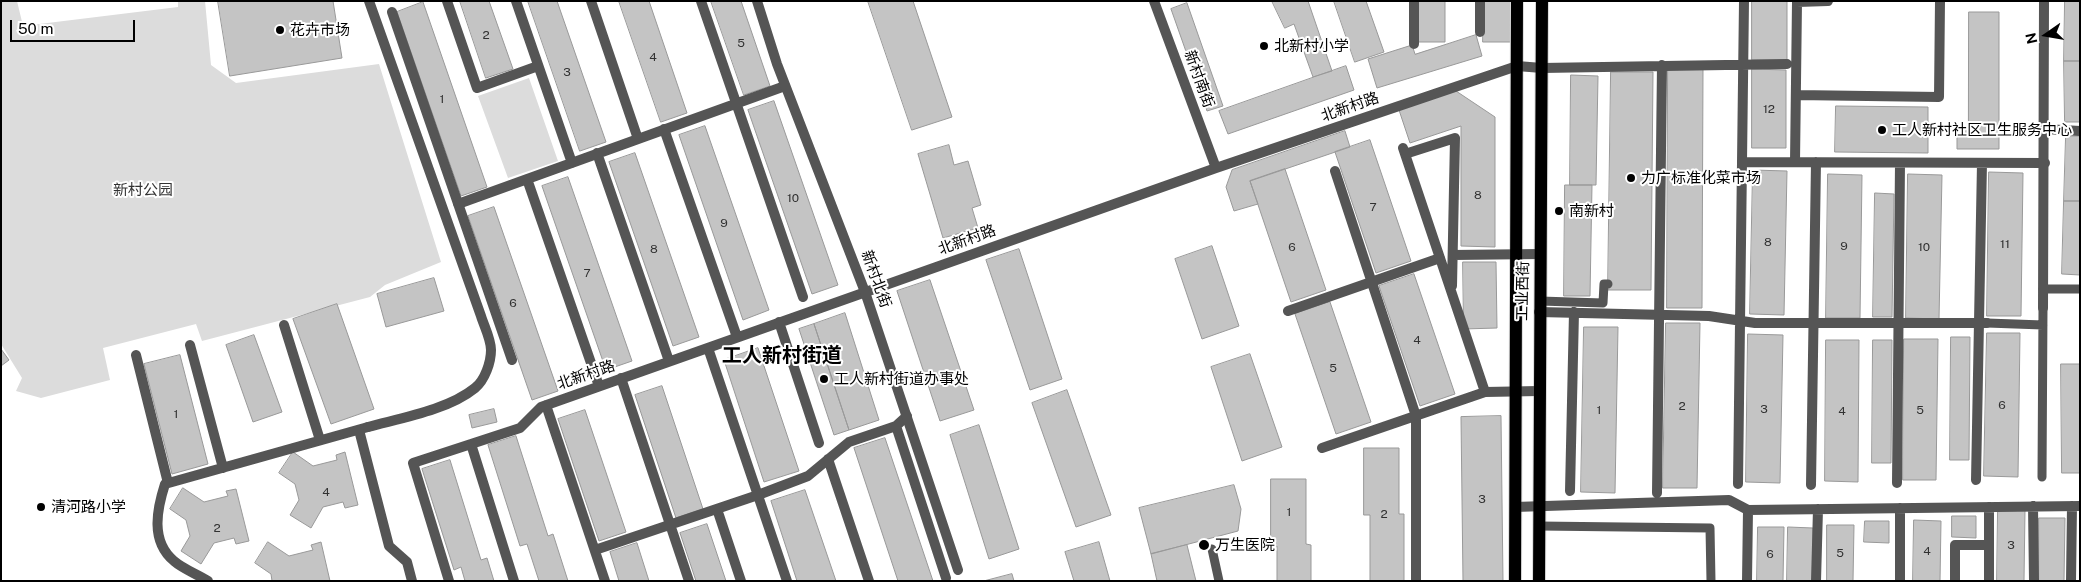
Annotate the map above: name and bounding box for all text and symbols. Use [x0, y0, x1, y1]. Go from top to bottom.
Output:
scale bar [12, 10, 138, 42]
north arrow [2021, 10, 2071, 60]
text: 50 m [18, 20, 53, 37]
place label: 花卉市场 [290, 21, 350, 39]
marker: 花卉市场 [274, 24, 286, 36]
house number: 2 [482, 28, 490, 42]
text: N [2022, 31, 2040, 46]
house number: 5 [737, 36, 745, 50]
place label: 北新村小学 [1274, 37, 1349, 55]
marker: 北新村小学 [1258, 40, 1270, 52]
street label: 新村南街 [1180, 48, 1218, 110]
house number: 4 [649, 50, 657, 64]
house number: 3 [563, 65, 571, 79]
street label: 北新村路 [1319, 89, 1381, 125]
house number: 1 [440, 92, 444, 106]
house number: 12 [1763, 102, 1775, 116]
place label: 工人新村社区卫生服务中心 [1892, 121, 2072, 139]
marker: 工人新村社区卫生服务中心 [1876, 124, 1888, 136]
place label: 力广标准化菜市场 [1641, 169, 1761, 187]
marker: 力广标准化菜市场 [1625, 172, 1637, 184]
park label: 新村公园 [113, 181, 173, 199]
house number: 8 [1474, 188, 1482, 202]
house number: 10 [787, 191, 799, 205]
house number: 7 [1369, 200, 1377, 214]
place label: 南新村 [1569, 202, 1614, 220]
marker: 南新村 [1553, 205, 1565, 217]
house number: 9 [720, 216, 728, 230]
street label: 北新村路 [936, 221, 998, 259]
house number: 8 [1764, 235, 1772, 249]
house number: 11 [2000, 237, 2010, 251]
house number: 9 [1840, 239, 1848, 253]
house number: 6 [1288, 240, 1296, 254]
house number: 10 [1918, 240, 1930, 254]
house number: 8 [650, 242, 658, 256]
street label: 新村北街 [857, 248, 895, 310]
street label: 工业西街 [1513, 261, 1533, 321]
house number: 7 [583, 266, 591, 280]
house number: 6 [509, 296, 517, 310]
house number: 4 [1413, 333, 1421, 347]
district label: 工人新村街道 [722, 344, 842, 368]
street label: 北新村路 [555, 357, 617, 393]
house number: 5 [1329, 361, 1337, 375]
place label: 工人新村街道办事处 [834, 370, 969, 388]
marker: 工人新村街道办事处 [818, 373, 830, 385]
house number: 6 [1998, 398, 2006, 412]
house number: 2 [1678, 399, 1686, 413]
house number: 3 [1760, 402, 1768, 416]
house number: 1 [1597, 403, 1601, 417]
house number: 5 [1916, 403, 1924, 417]
house number: 4 [1838, 404, 1846, 418]
house number: 1 [174, 407, 178, 421]
house number: 4 [322, 485, 330, 499]
house number: 3 [1478, 492, 1486, 506]
place label: 清河路小学 [51, 498, 126, 516]
marker: 清河路小学 [35, 501, 47, 513]
house number: 1 [1287, 505, 1291, 519]
house number: 2 [1380, 507, 1388, 521]
house number: 2 [213, 521, 221, 535]
place label: 万生医院 [1215, 536, 1275, 554]
marker: 万生医院 [1197, 538, 1211, 552]
house number: 3 [2007, 538, 2015, 552]
house number: 4 [1923, 544, 1931, 558]
house number: 5 [1836, 546, 1844, 560]
house number: 6 [1766, 547, 1774, 561]

